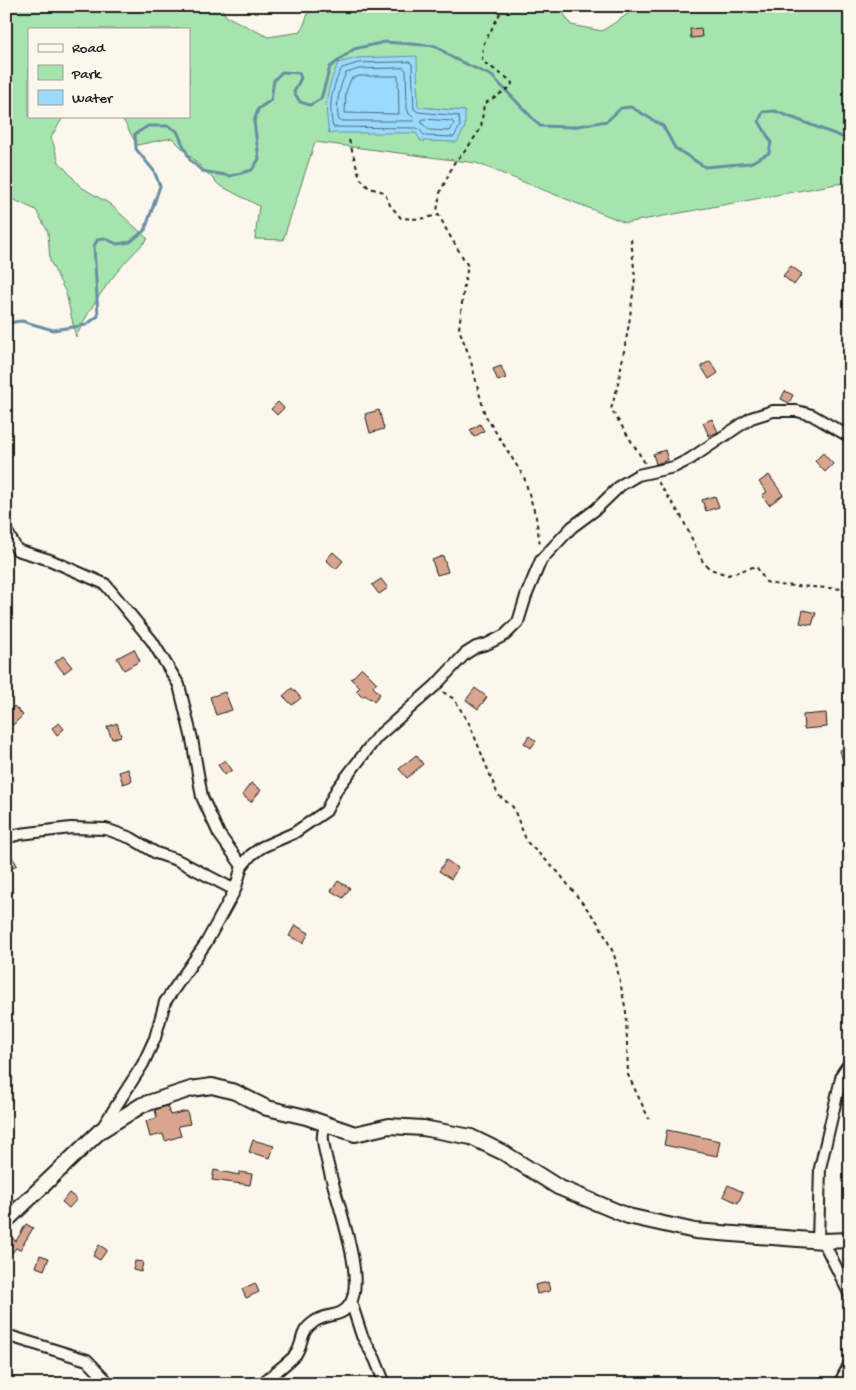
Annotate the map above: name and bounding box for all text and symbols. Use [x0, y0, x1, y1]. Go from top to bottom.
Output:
legend [28, 28, 190, 118]
text: Road [72, 40, 106, 58]
text: Park [71, 66, 102, 84]
text: Water [72, 90, 114, 108]

